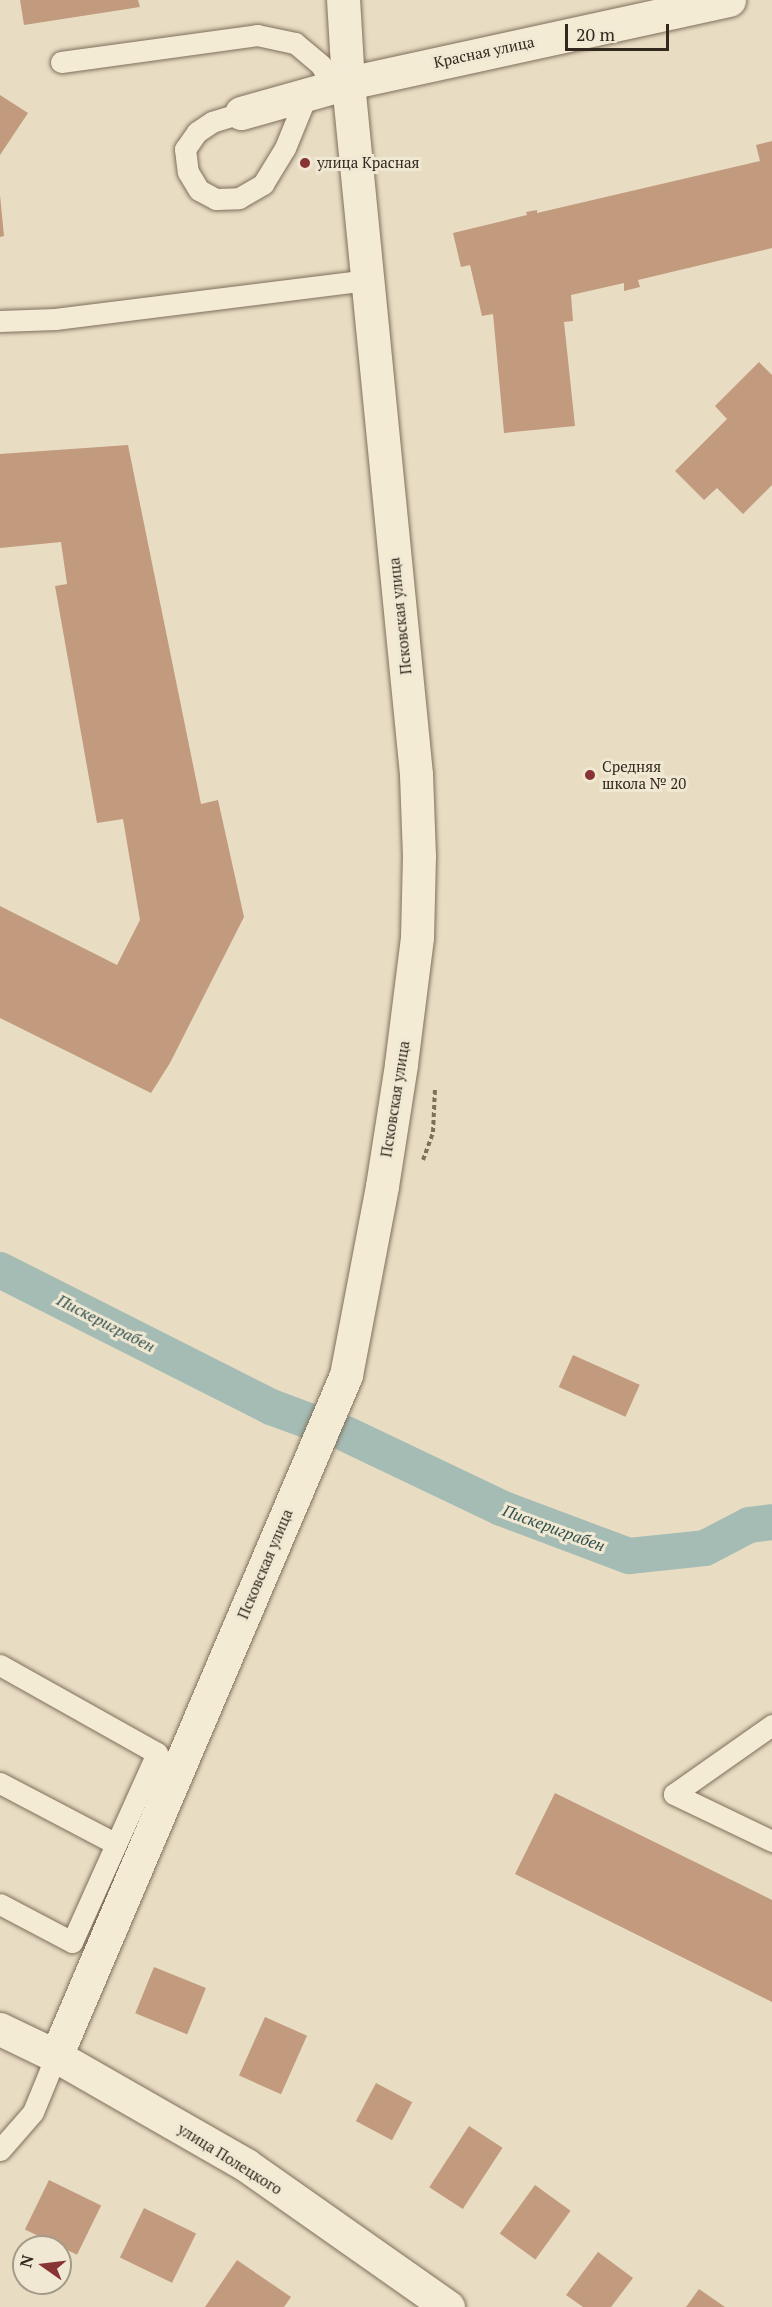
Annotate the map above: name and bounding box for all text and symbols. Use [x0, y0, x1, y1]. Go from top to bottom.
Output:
scale bar [568, 12, 672, 50]
text: 20 m [576, 22, 615, 46]
street label: Красная улица [432, 33, 536, 71]
place label: улица Красная [317, 154, 419, 172]
marker: улица Красная [298, 156, 312, 170]
street label: Псковская улица [385, 557, 415, 675]
place label: Средняя школа № 20 [602, 757, 686, 792]
marker: Средняя школа № 20 [583, 768, 597, 782]
street label: Псковская улица [377, 1040, 413, 1158]
water label: Пискериграбен [54, 1290, 158, 1356]
water label: Пискериграбен [500, 1501, 608, 1555]
street label: Псковская улица [234, 1506, 296, 1622]
street label: улица Полецкого [175, 2120, 285, 2198]
north arrow [12, 2235, 72, 2295]
text: N [14, 2253, 39, 2270]

